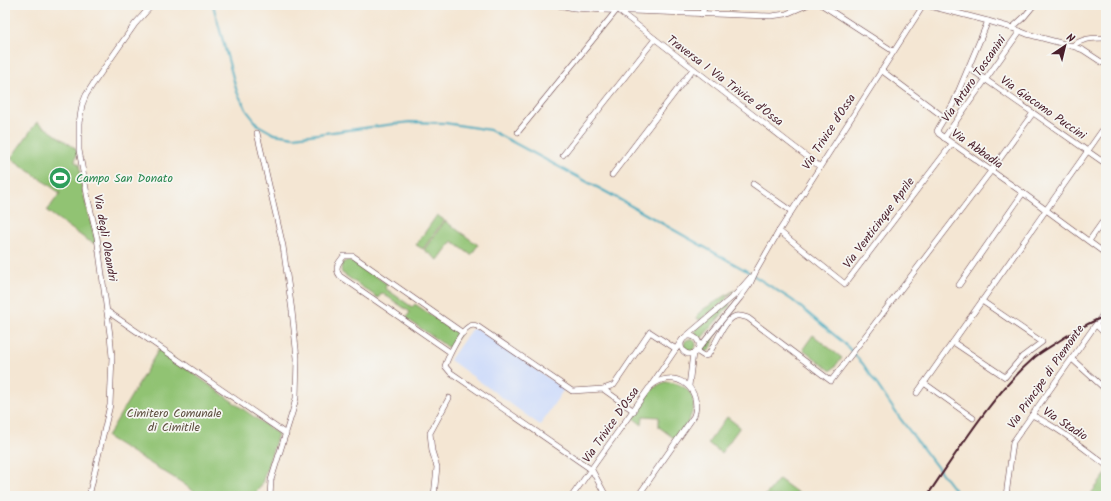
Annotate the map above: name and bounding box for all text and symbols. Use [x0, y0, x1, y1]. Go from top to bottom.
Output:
north arrow [1045, 26, 1085, 66]
text: N [1062, 29, 1078, 48]
street label: Traversa I Via Trivice d'Ossa [663, 31, 788, 131]
street label: Via Arturo Toscanini [937, 31, 1012, 126]
street label: Via Giacomo Puccini [996, 71, 1091, 145]
street label: Via Trivice d'Ossa [797, 90, 861, 174]
street label: Via Abbadia [947, 124, 1007, 174]
sports icon: Campo San Donato [47, 165, 73, 191]
place label: Campo San Donato [76, 169, 173, 188]
street label: Via Venticinque Aprile [838, 173, 920, 273]
street label: Via degli Oleandri [88, 193, 122, 284]
street label: Via Principe di Piemonte [1003, 321, 1090, 433]
street label: Via Trivice D'Ossa [578, 383, 645, 467]
street label: Via Stadio [1039, 402, 1091, 446]
park label: Cimitero Comunale di Cimitile [126, 404, 222, 437]

